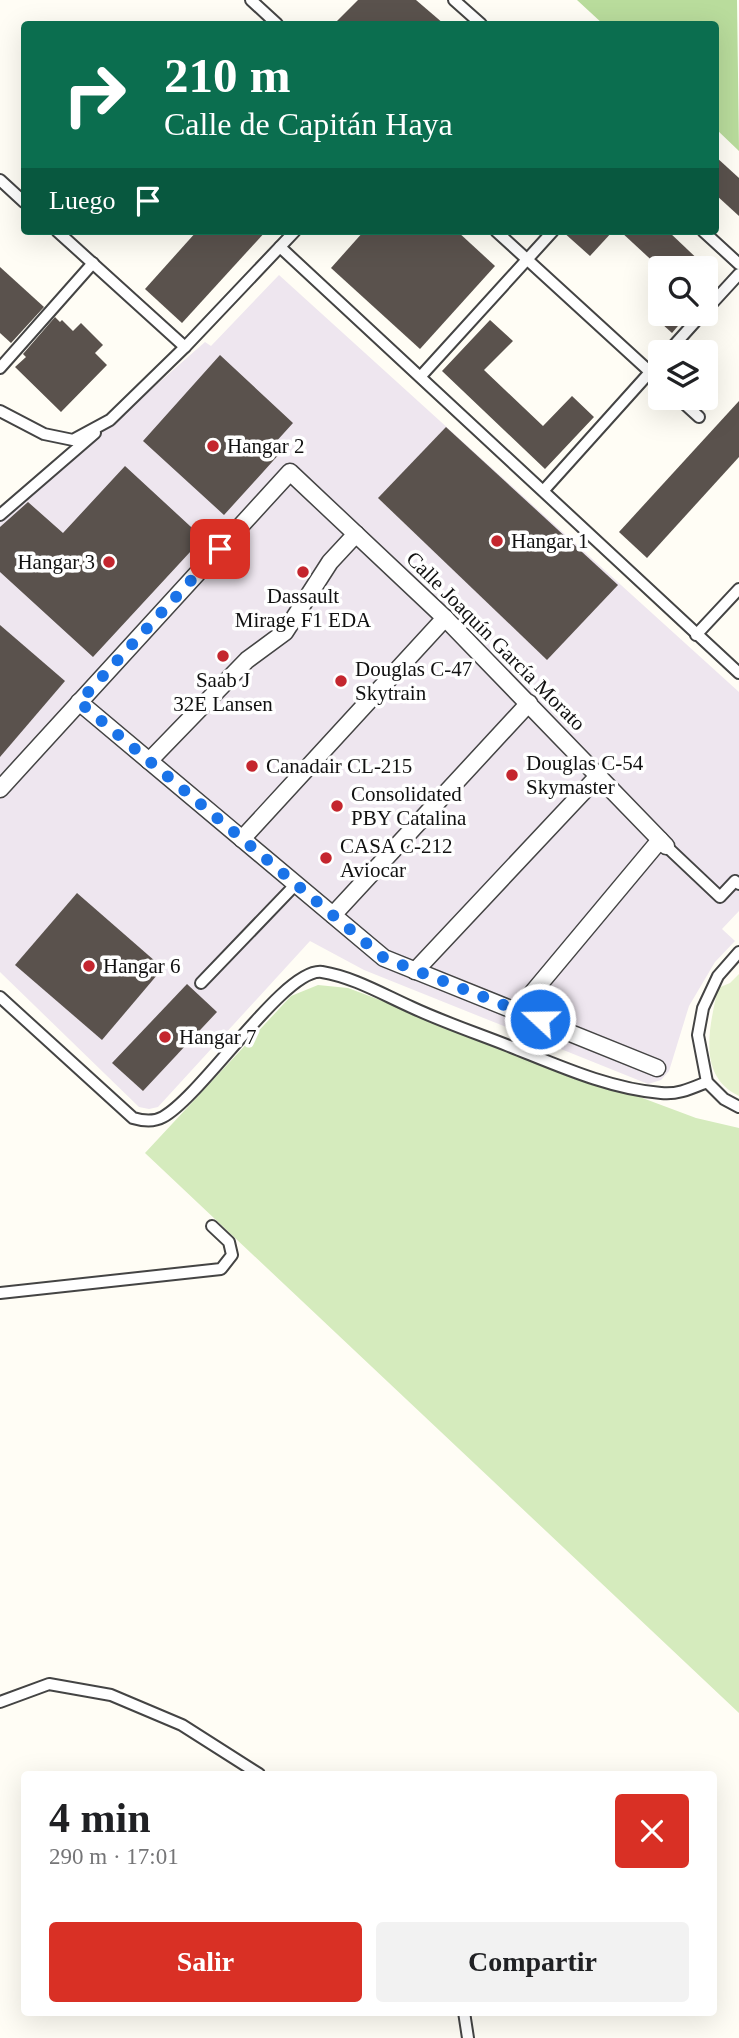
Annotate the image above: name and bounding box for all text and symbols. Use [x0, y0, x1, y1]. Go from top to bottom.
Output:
text: 210 m [164, 48, 291, 103]
icon: right [49, 49, 140, 140]
text: Calle de Capitán Haya [164, 106, 453, 142]
icon: arrive [129, 182, 167, 220]
text: Luego [49, 186, 115, 215]
map controls [648, 256, 718, 410]
button: search [648, 256, 718, 326]
button: layers [648, 340, 718, 410]
place label: Hangar 2 [227, 434, 305, 458]
marker: Hangar 2 [205, 438, 221, 454]
pin [190, 519, 250, 579]
place label: Hangar 1 [511, 529, 589, 553]
icon: arrive [201, 530, 239, 568]
marker: Hangar 1 [489, 533, 505, 549]
street label: Calle Joaquín García Morato [402, 547, 590, 735]
place label: Hangar 3 [17, 550, 95, 574]
marker: Hangar 3 [101, 554, 117, 570]
marker: Dassault Mirage F1 EDA [295, 564, 311, 580]
place label: Dassault Mirage F1 EDA [235, 584, 372, 632]
marker: Saab J 32E Lansen [215, 648, 231, 664]
place label: Douglas C-47 Skytrain [355, 657, 472, 705]
place label: Saab J 32E Lansen [173, 668, 273, 716]
marker: Douglas C-47 Skytrain [333, 673, 349, 689]
place label: Douglas C-54 Skymaster [526, 751, 644, 799]
place label: Canadair CL-215 [266, 754, 412, 778]
marker: Canadair CL-215 [244, 758, 260, 774]
marker: Douglas C-54 Skymaster [504, 767, 520, 783]
place label: Consolidated PBY Catalina [351, 782, 467, 830]
marker: Consolidated PBY Catalina [329, 798, 345, 814]
place label: CASA C-212 Aviocar [340, 834, 453, 882]
marker: CASA C-212 Aviocar [318, 850, 334, 866]
place label: Hangar 6 [103, 954, 181, 978]
marker: Hangar 6 [81, 958, 97, 974]
position arrow [503, 982, 577, 1056]
place label: Hangar 7 [179, 1025, 257, 1049]
marker: Hangar 7 [157, 1029, 173, 1045]
button: close [615, 1794, 689, 1868]
text: 4 min [49, 1795, 151, 1841]
text: 290 m · 17:01 [49, 1844, 179, 1869]
button: Salir [49, 1922, 362, 2002]
button: Compartir [376, 1922, 689, 2002]

